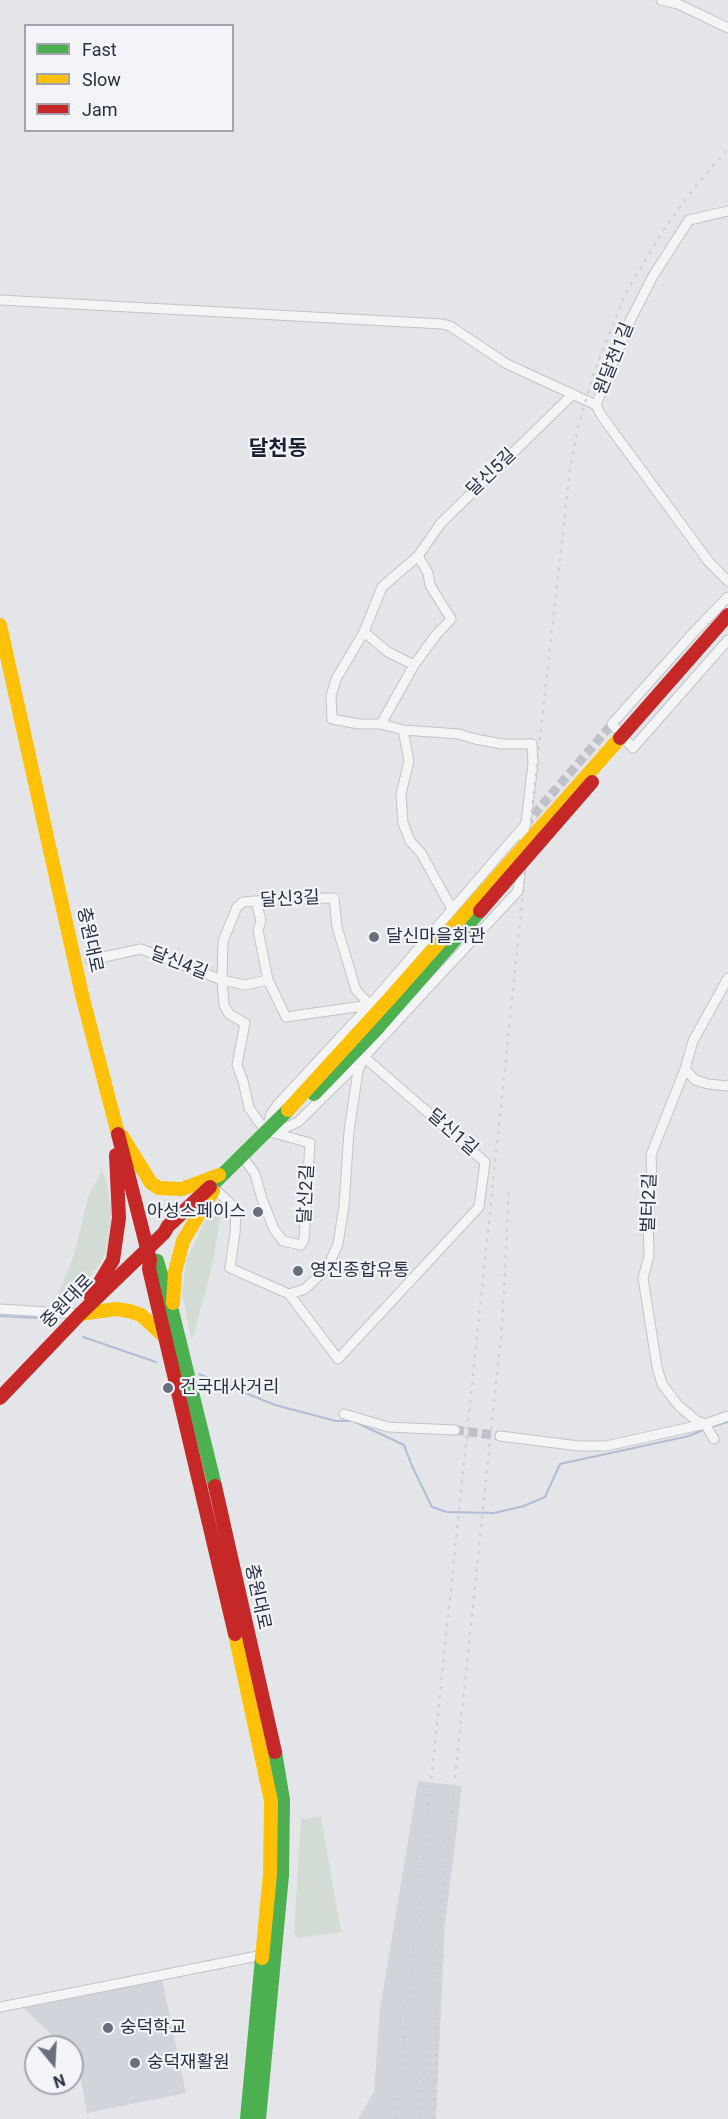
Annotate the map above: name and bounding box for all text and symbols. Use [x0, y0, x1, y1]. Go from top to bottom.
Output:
legend [24, 24, 234, 132]
text: Fast [82, 39, 117, 60]
text: Slow [82, 69, 121, 90]
text: Jam [82, 99, 118, 120]
street label: 원달천1길 [591, 320, 639, 398]
district label: 달천동 [249, 437, 307, 463]
street label: 달신5길 [463, 444, 521, 502]
street label: 달신3길 [260, 888, 320, 912]
street label: 충원대로 [72, 905, 106, 975]
place label: 달신마을회관 [386, 926, 485, 948]
marker: 달신마을회관 [367, 930, 381, 944]
street label: 달신4길 [147, 943, 211, 985]
street label: 달신1길 [422, 1105, 482, 1161]
street label: 달신2길 [295, 1164, 319, 1224]
street label: 벌터2길 [638, 1173, 662, 1233]
place label: 아성스페이스 [147, 1201, 246, 1223]
marker: 아성스페이스 [251, 1205, 265, 1219]
place label: 영진종합유통 [310, 1260, 409, 1282]
marker: 영진종합유통 [291, 1264, 305, 1278]
street label: 중원대로 [37, 1271, 99, 1333]
place label: 건국대사거리 [180, 1377, 279, 1399]
marker: 건국대사거리 [161, 1381, 175, 1395]
street label: 충원대로 [240, 1562, 274, 1632]
place label: 숭덕학교 [120, 2017, 186, 2039]
marker: 숭덕학교 [101, 2021, 115, 2035]
north arrow [24, 2035, 84, 2095]
place label: 숭덕재활원 [147, 2052, 230, 2074]
marker: 숭덕재활원 [128, 2056, 142, 2070]
text: N [51, 2070, 67, 2091]

